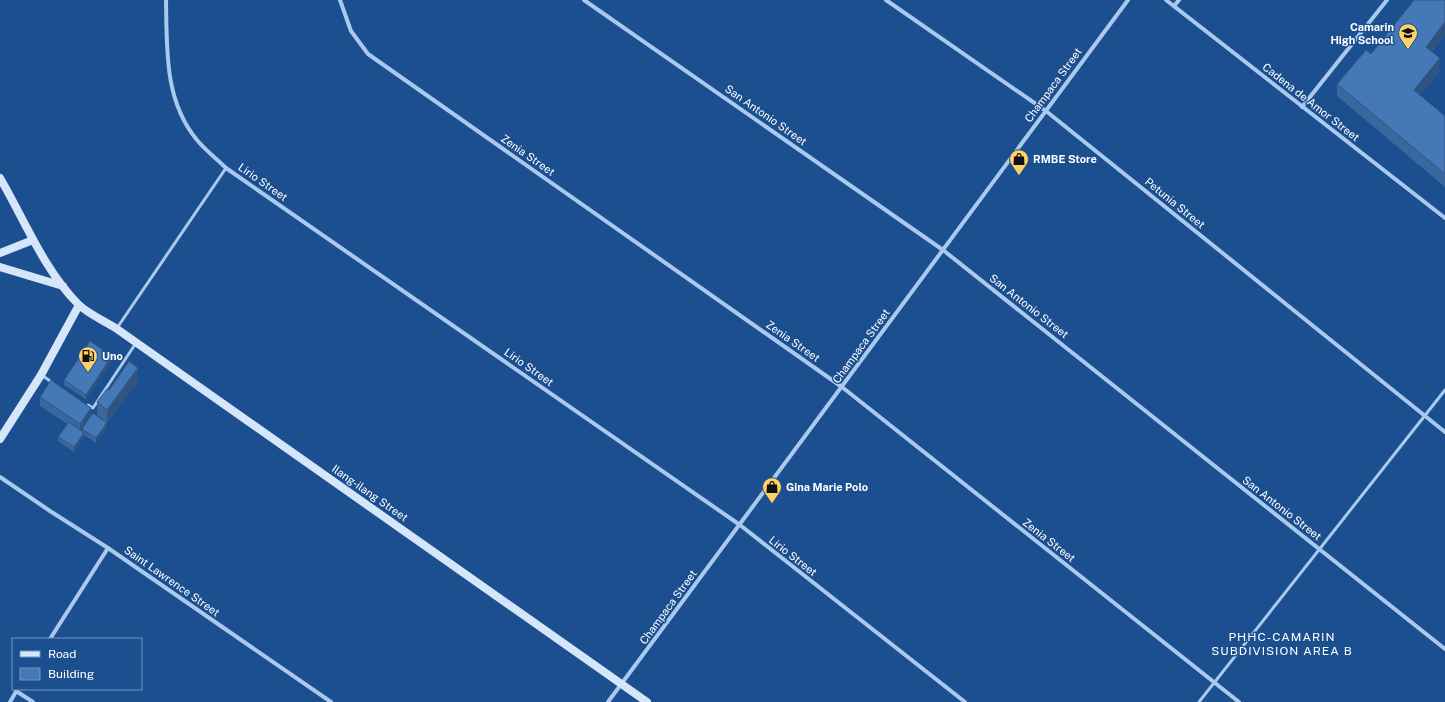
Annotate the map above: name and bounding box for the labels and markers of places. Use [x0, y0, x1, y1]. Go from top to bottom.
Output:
place label: Camarin High School [1330, 21, 1394, 46]
school or university icon: Camarin High School [1397, 22, 1419, 50]
shop icon: RMBE Store [1008, 148, 1030, 176]
place label: RMBE Store [1033, 153, 1097, 165]
fuel station icon: Uno [77, 345, 99, 373]
place label: Uno [102, 350, 123, 362]
shop icon: Gina Marie Polo [761, 476, 783, 504]
place label: Gina Marie Polo [786, 481, 868, 493]

